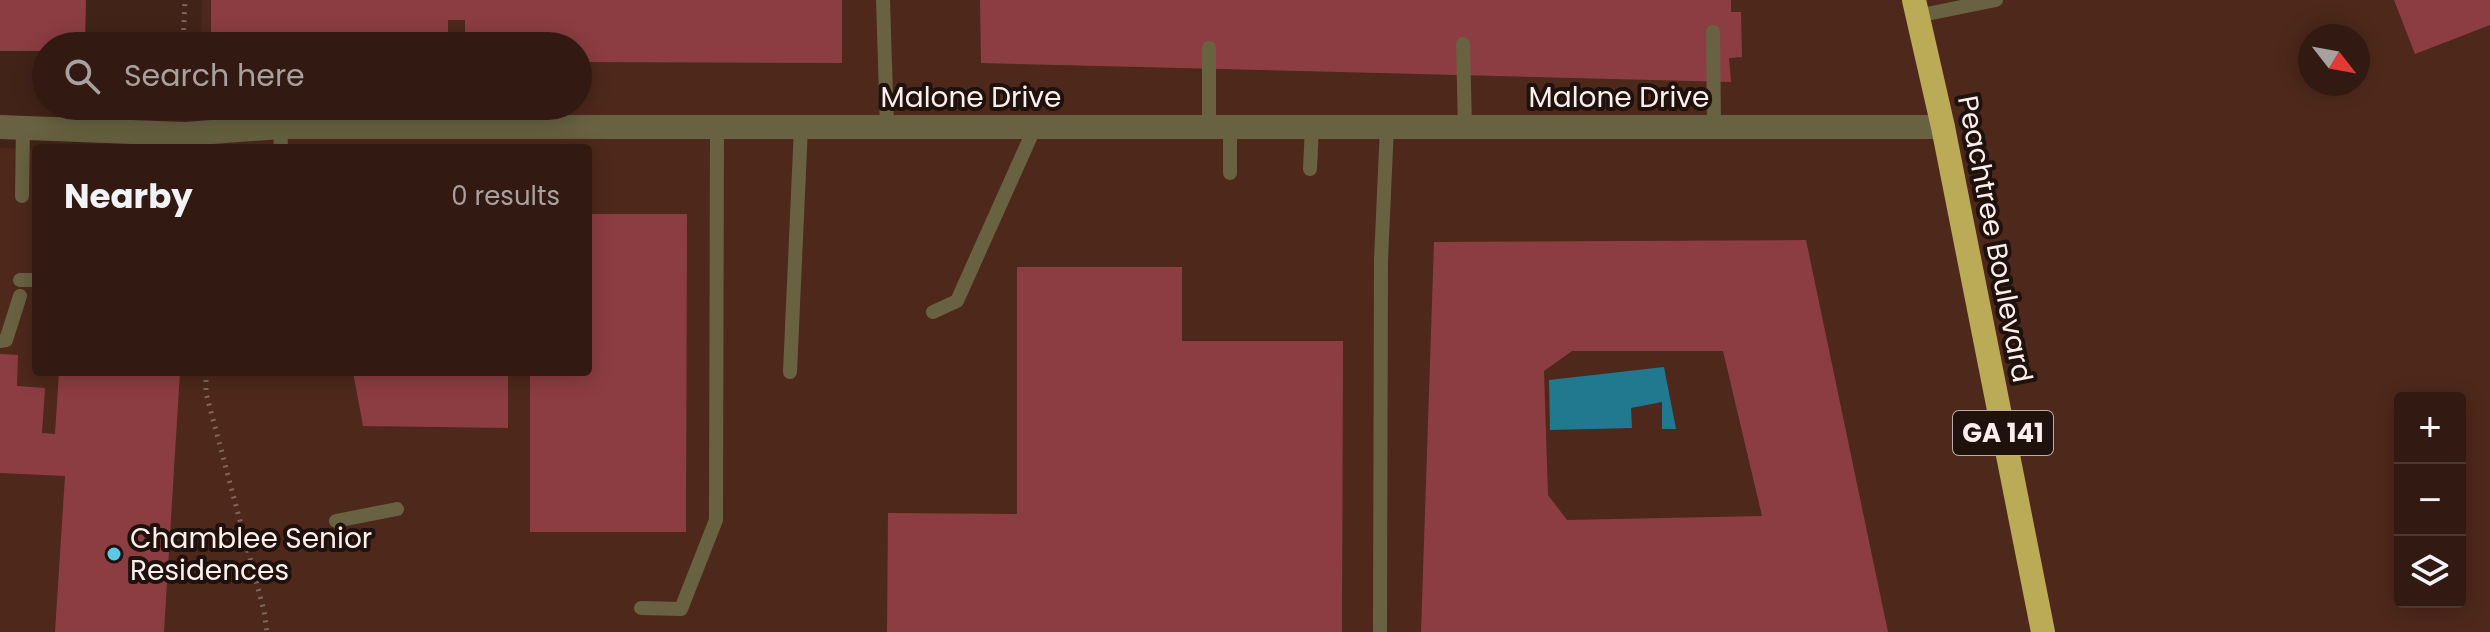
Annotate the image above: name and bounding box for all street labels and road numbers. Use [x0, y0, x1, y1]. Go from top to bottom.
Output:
street label: Malone Drive [881, 78, 1061, 117]
street label: Malone Drive [1529, 78, 1709, 117]
street label: Peachtree Boulevard [1948, 92, 2042, 386]
road number: GA 141 [1953, 411, 2053, 455]

